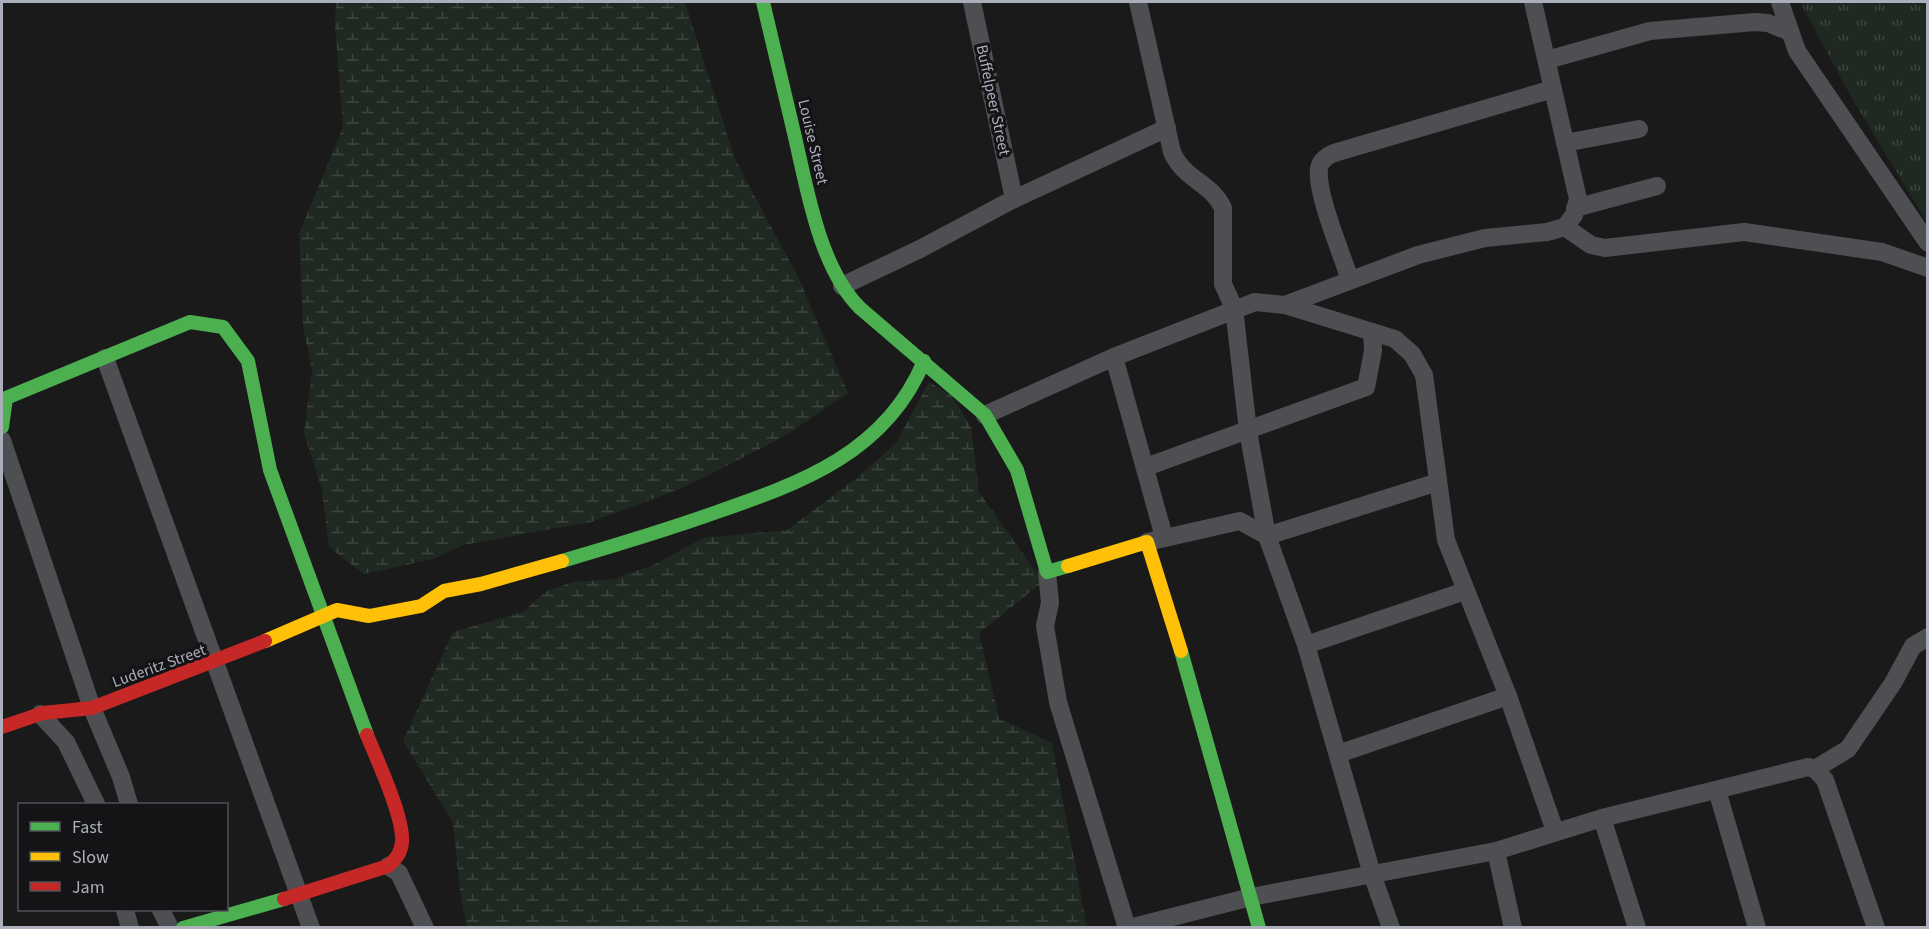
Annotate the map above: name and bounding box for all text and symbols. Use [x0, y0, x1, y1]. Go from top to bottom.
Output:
street label: Buffelpeer Street [971, 43, 1016, 158]
street label: Louise Street [793, 97, 834, 187]
street label: Luderitz Street [109, 639, 209, 693]
legend [18, 803, 228, 911]
text: Fast [72, 815, 103, 840]
text: Slow [72, 845, 109, 870]
text: Jam [72, 875, 105, 900]

